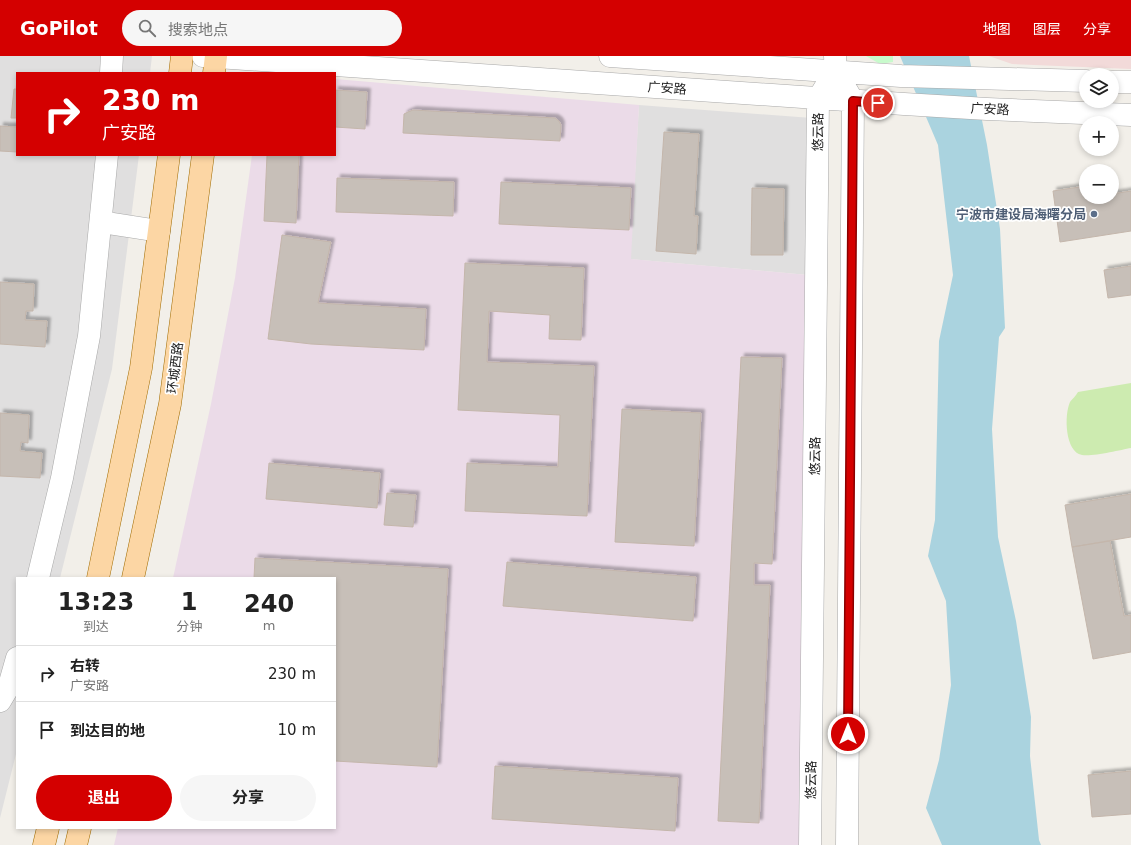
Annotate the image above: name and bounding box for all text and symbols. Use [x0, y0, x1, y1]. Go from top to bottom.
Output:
search box [122, 10, 402, 46]
text: GoPilot [20, 17, 98, 39]
icon: search [136, 17, 158, 39]
text: 搜索地点 [168, 21, 228, 39]
text: 地图 [983, 21, 1011, 37]
text: 图层 [1033, 21, 1061, 37]
text: 分享 [1083, 21, 1111, 37]
map controls [1079, 68, 1119, 204]
button: layers [1079, 68, 1119, 108]
street label: 广安路 [647, 79, 687, 97]
text: 230 m [102, 84, 199, 117]
pin [861, 86, 895, 120]
icon: right [36, 88, 88, 140]
icon: arrive [867, 92, 889, 114]
street label: 广安路 [970, 100, 1010, 118]
street label: 悠云路 [810, 112, 826, 152]
button: + [1079, 116, 1119, 156]
text: 广安路 [102, 122, 156, 143]
button: − [1079, 164, 1119, 204]
place label: 宁波市建设局海曙分局 [956, 207, 1086, 222]
marker: 宁波市建设局海曙分局 [1089, 209, 1099, 219]
street label: 环城西路 [164, 341, 186, 395]
street label: 悠云路 [807, 436, 823, 476]
text: 13:23 [58, 588, 134, 616]
text: 1 [181, 588, 197, 616]
text: 240 [244, 590, 294, 618]
text: m [263, 618, 275, 633]
text: 到达 [83, 619, 109, 634]
text: 分钟 [176, 619, 202, 634]
text: 右转 [70, 657, 100, 675]
icon: right [36, 663, 58, 685]
text: 230 m [268, 665, 316, 683]
text: 广安路 [70, 678, 109, 693]
position arrow [827, 713, 869, 755]
icon: arrive [36, 719, 58, 741]
text: 10 m [278, 721, 316, 739]
text: 到达目的地 [70, 722, 145, 740]
street label: 悠云路 [803, 760, 819, 800]
button: 退出 [36, 775, 172, 821]
button: 分享 [180, 775, 316, 821]

